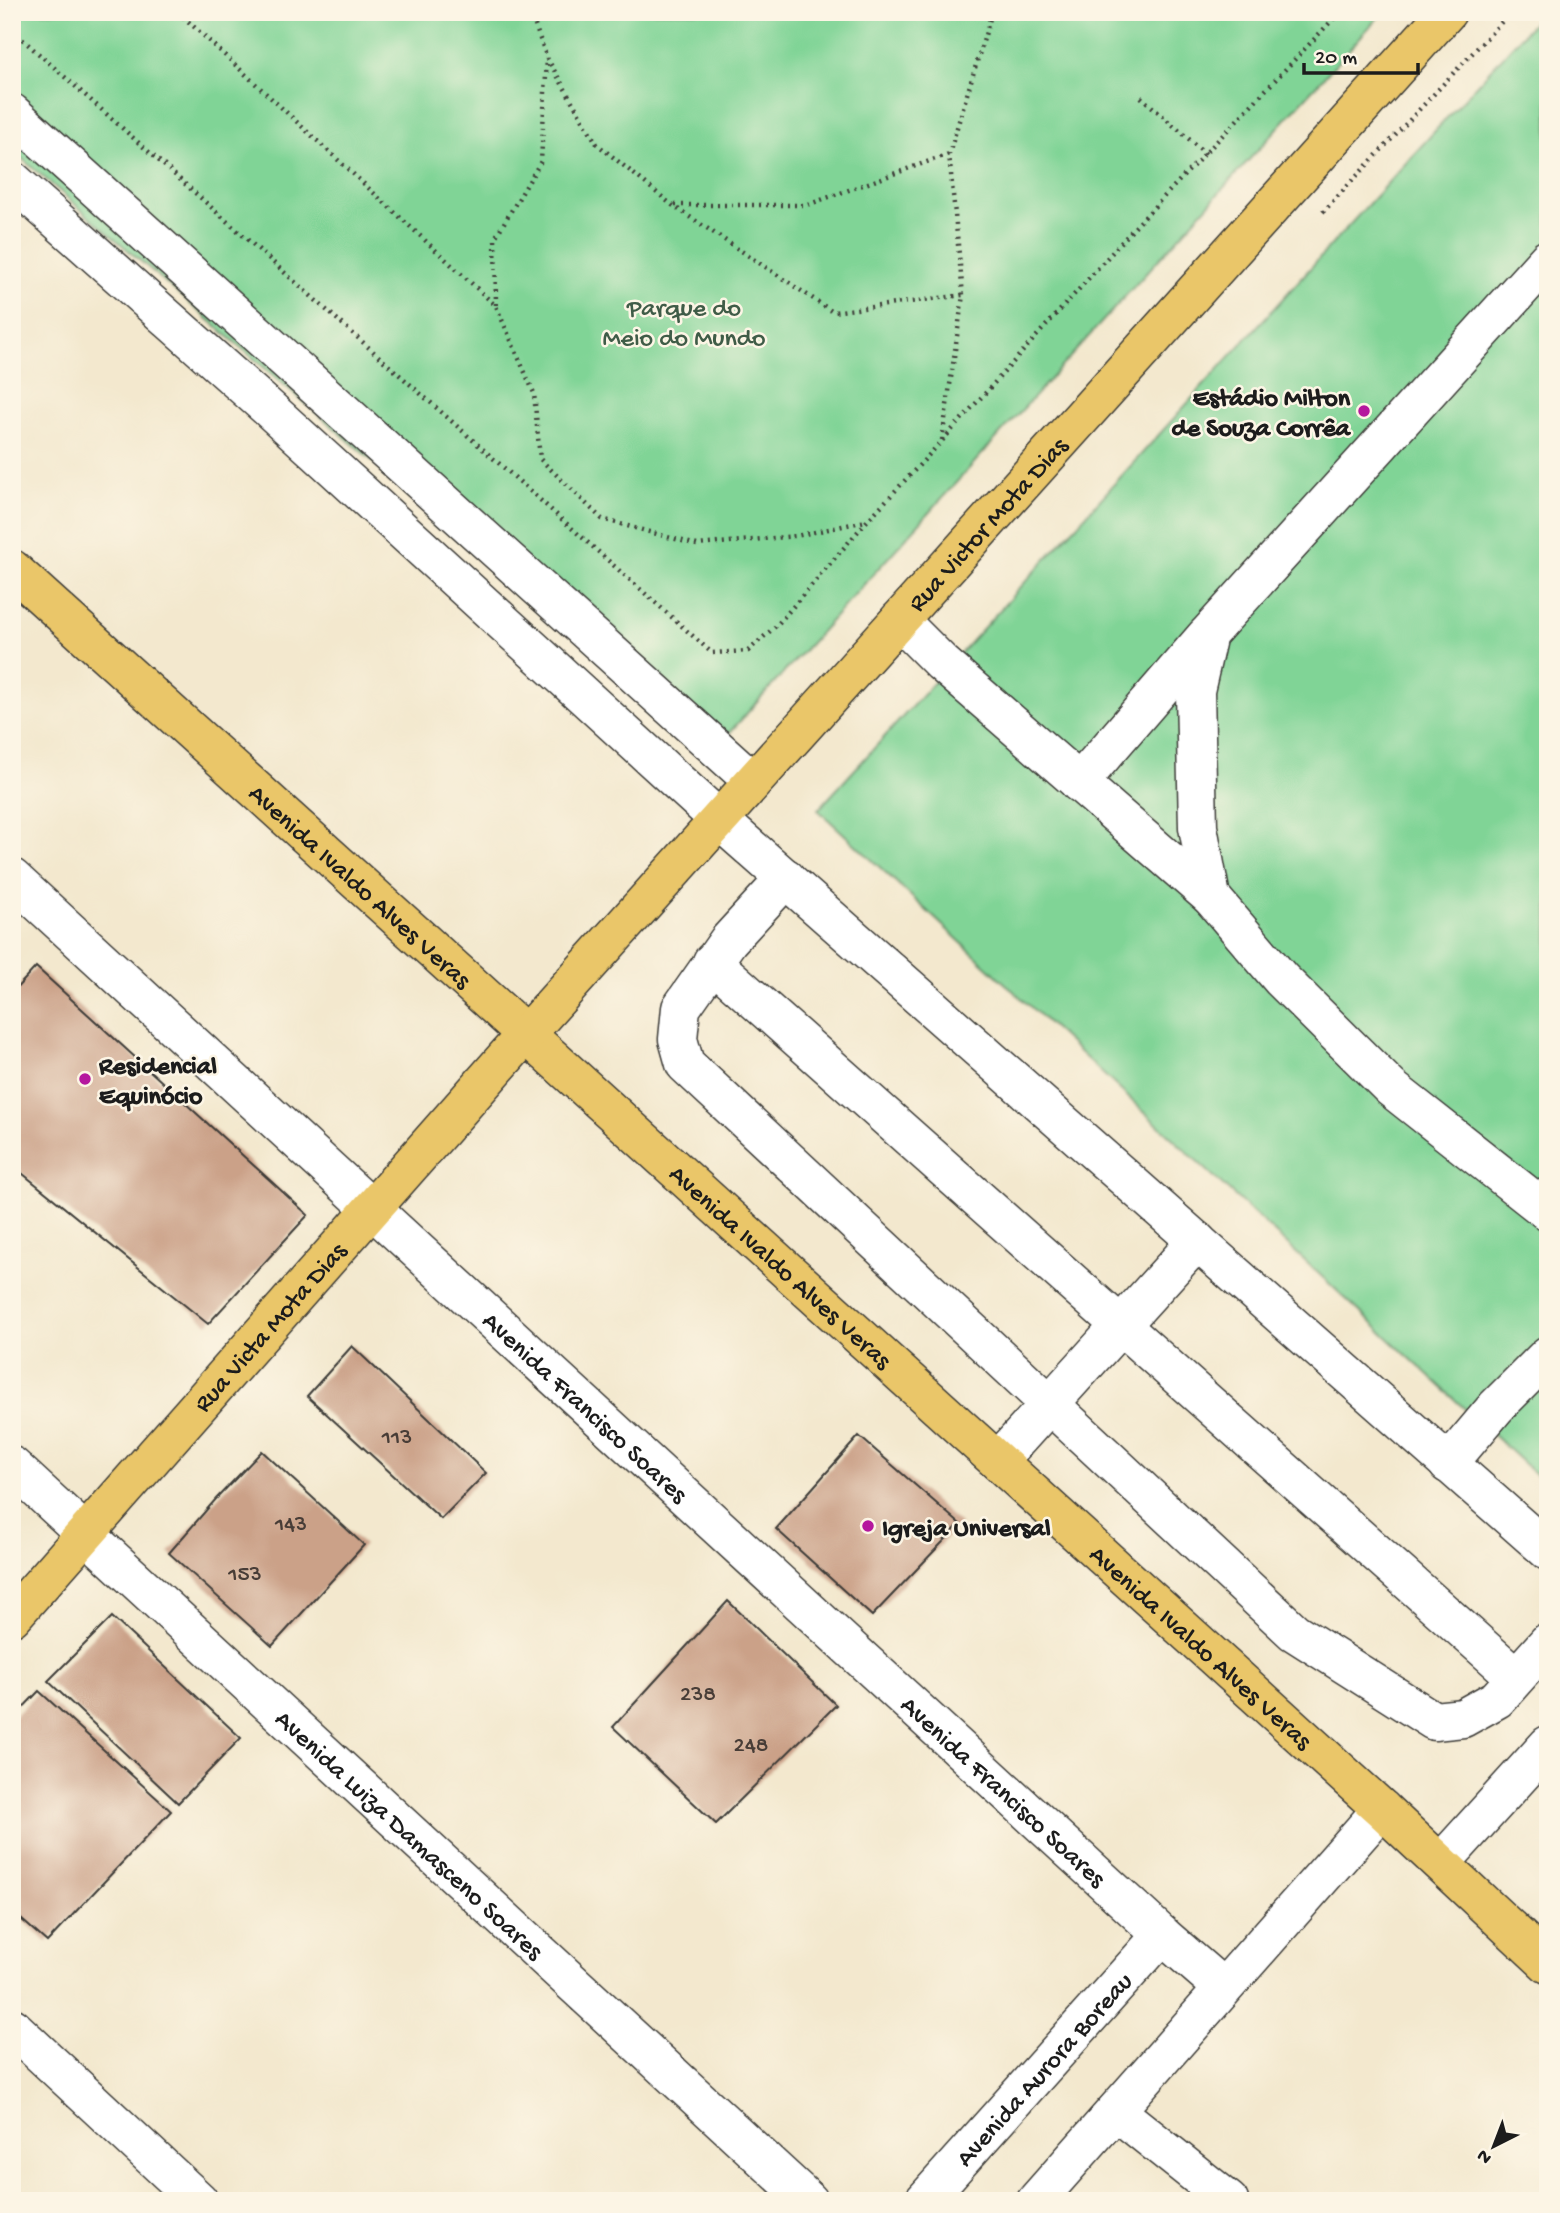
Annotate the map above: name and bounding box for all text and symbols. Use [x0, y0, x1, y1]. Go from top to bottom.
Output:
scale bar [1304, 32, 1418, 76]
text: 20 m [1315, 47, 1357, 72]
park label: Parque do Meio do Mundo [603, 295, 765, 356]
place label: Estádio Milton de Souza Corrêa [1172, 385, 1352, 446]
marker: Estádio Milton de Souza Corrêa [1356, 403, 1372, 419]
street label: Rua Victor Mota Dias [903, 431, 1077, 620]
street label: Avenida Ivaldo Alves Veras [240, 780, 477, 998]
place label: Residencial Equinócio [98, 1053, 217, 1114]
marker: Residencial Equinócio [77, 1071, 93, 1087]
street label: Avenida Ivaldo Alves Veras [661, 1160, 897, 1379]
street label: Rua Victa Mota Dias [189, 1237, 356, 1420]
street label: Avenida Francisco Soares [474, 1307, 694, 1512]
house number: 113 [381, 1425, 412, 1452]
house number: 143 [274, 1512, 307, 1539]
place label: Igreja Universal [882, 1515, 1051, 1546]
marker: Igreja Universal [860, 1518, 876, 1534]
street label: Avenida Ivaldo Alves Veras [1081, 1541, 1318, 1759]
house number: 153 [227, 1562, 262, 1589]
house number: 238 [680, 1682, 716, 1709]
street label: Avenida Francisco Soares [892, 1691, 1112, 1897]
street label: Avenida Luiza Damasceno Soares [267, 1705, 549, 1969]
house number: 248 [734, 1733, 768, 1760]
street label: Avenida Aurora Boreau [951, 1968, 1141, 2175]
north arrow [1458, 2112, 1528, 2182]
text: N [1473, 2143, 1497, 2169]

